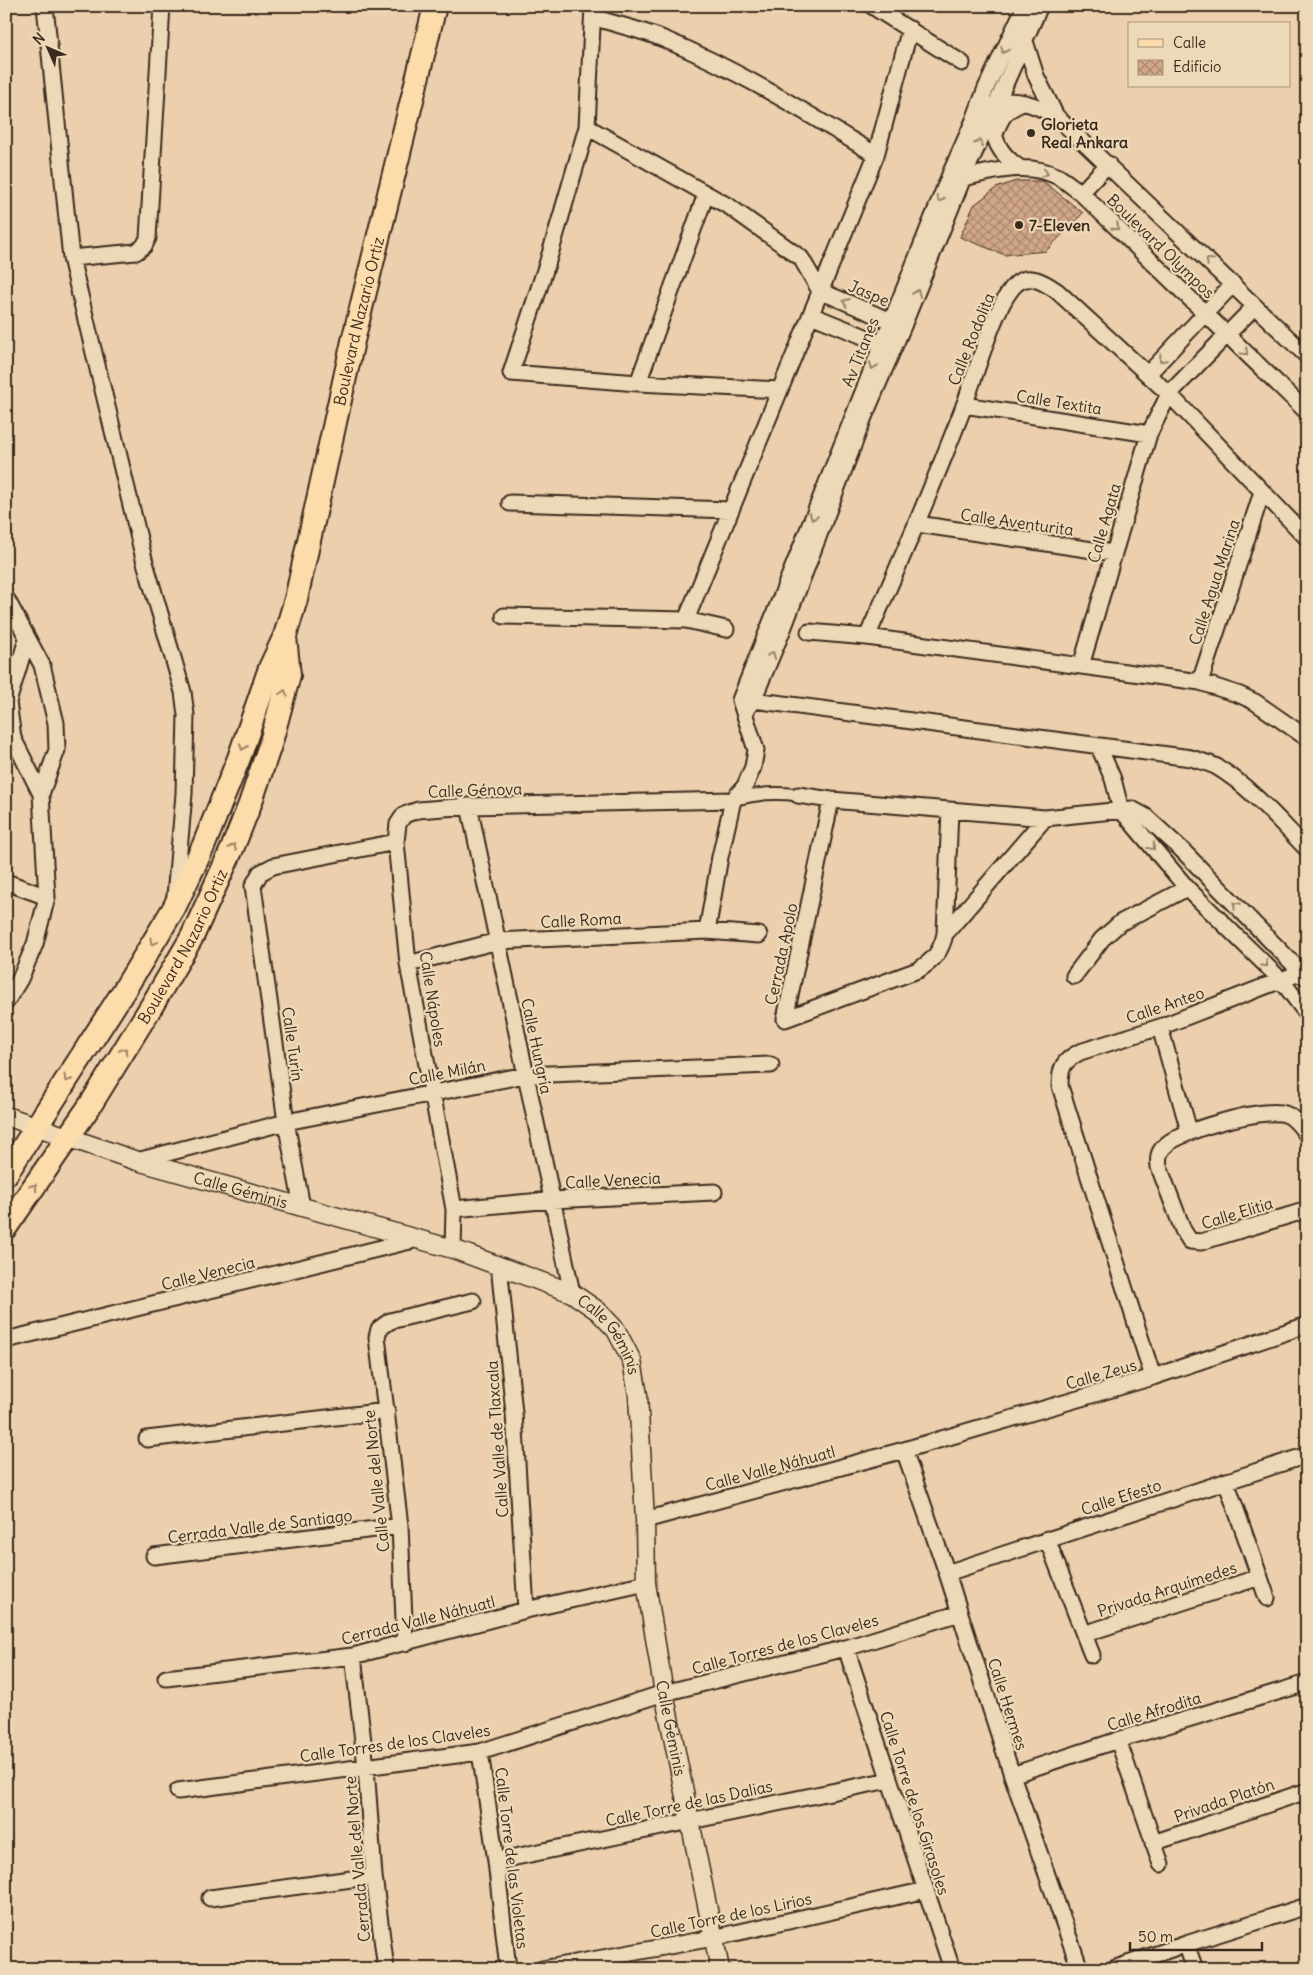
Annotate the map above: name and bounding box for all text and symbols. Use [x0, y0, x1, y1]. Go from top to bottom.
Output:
north arrow [22, 22, 72, 72]
legend [1128, 22, 1290, 88]
text: N [29, 29, 49, 49]
text: Calle [1173, 33, 1206, 52]
one-way arrow [1000, 45, 1010, 54]
text: Edificio [1173, 57, 1221, 76]
place label: Glorieta Real Ankara [1041, 114, 1128, 152]
marker: Glorieta Real Ankara [1025, 127, 1037, 139]
one-way arrow [972, 139, 983, 148]
one-way arrow [1041, 167, 1049, 177]
street label: Boulevard Olympos [1103, 190, 1219, 302]
one-way arrow [936, 195, 946, 203]
place label: 7-Eleven [1029, 215, 1090, 235]
marker: 7-Eleven [1013, 219, 1025, 231]
one-way arrow [1110, 221, 1119, 230]
street label: Boulevard Nazario Ortiz [329, 235, 388, 408]
one-way arrow [1206, 258, 1215, 267]
street label: Jaspe [846, 276, 892, 310]
one-way arrow [910, 289, 921, 298]
street label: Calle Rodolita [943, 290, 999, 388]
one-way arrow [842, 297, 851, 308]
street label: Av Titanes [837, 314, 883, 390]
one-way arrow [1240, 346, 1249, 355]
one-way arrow [1159, 353, 1168, 362]
one-way arrow [869, 362, 879, 370]
street label: Calle Textita [1015, 385, 1103, 419]
street label: Calle Agata [1083, 481, 1125, 565]
street label: Calle Aventurita [959, 504, 1075, 540]
one-way arrow [808, 512, 819, 521]
street label: Calle Agua Marina [1184, 517, 1244, 647]
one-way arrow [765, 651, 776, 660]
one-way arrow [278, 688, 289, 697]
one-way arrow [239, 742, 249, 751]
street label: Calle Génova [427, 778, 523, 802]
one-way arrow [1147, 842, 1156, 851]
one-way arrow [227, 843, 237, 852]
street label: Boulevard Nazario Ortiz [133, 865, 232, 1028]
street label: Cerrada Apolo [760, 901, 802, 1007]
one-way arrow [1233, 902, 1242, 911]
street label: Calle Roma [540, 908, 622, 932]
one-way arrow [150, 936, 160, 945]
street label: Calle Nápoles [416, 950, 450, 1048]
one-way arrow [1259, 958, 1268, 967]
street label: Calle Anteo [1123, 982, 1207, 1028]
street label: Calle Hungría [517, 996, 557, 1096]
street label: Calle Turín [278, 1005, 308, 1083]
one-way arrow [117, 1048, 127, 1057]
street label: Calle Milán [407, 1055, 487, 1089]
one-way arrow [64, 1074, 73, 1083]
street label: Calle Géminis [191, 1167, 290, 1212]
street label: Calle Venecia [565, 1168, 661, 1192]
one-way arrow [28, 1183, 37, 1193]
street label: Calle Elitia [1199, 1193, 1275, 1233]
street label: Calle Venecia [159, 1252, 257, 1294]
street label: Calle Géminis [574, 1290, 644, 1376]
street label: Calle Zeus [1063, 1354, 1139, 1394]
street label: Calle Valle de Tlaxcala [482, 1360, 512, 1518]
street label: Calle Valle del Norte [359, 1409, 393, 1553]
street label: Calle Valle Náhuatl [703, 1441, 837, 1495]
street label: Calle Efesto [1078, 1475, 1164, 1519]
street label: Cerrada Valle de Santiago [166, 1505, 354, 1547]
street label: Privada Arquímedes [1095, 1557, 1239, 1621]
street label: Cerrada Valle Náhuatl [339, 1591, 497, 1649]
street label: Calle Torres de los Claveles [690, 1609, 880, 1679]
street label: Calle Hermes [984, 1655, 1032, 1753]
street label: Calle Géminis [652, 1679, 691, 1778]
street label: Calle Afrodita [1104, 1687, 1204, 1735]
street label: Calle Torre de los Girasoles [876, 1708, 954, 1898]
street label: Calle Torres de los Claveles [298, 1720, 492, 1766]
street label: Calle Torre de las Violetas [491, 1766, 533, 1950]
street label: Privada Platón [1171, 1773, 1277, 1827]
street label: Cerrada Valle del Norte [340, 1775, 374, 1943]
street label: Calle Torre de las Dalias [604, 1776, 774, 1830]
street label: Calle Torre de los Lirios [648, 1888, 814, 1942]
scale bar [1130, 1920, 1263, 1952]
text: 50 m [1138, 1927, 1173, 1946]

